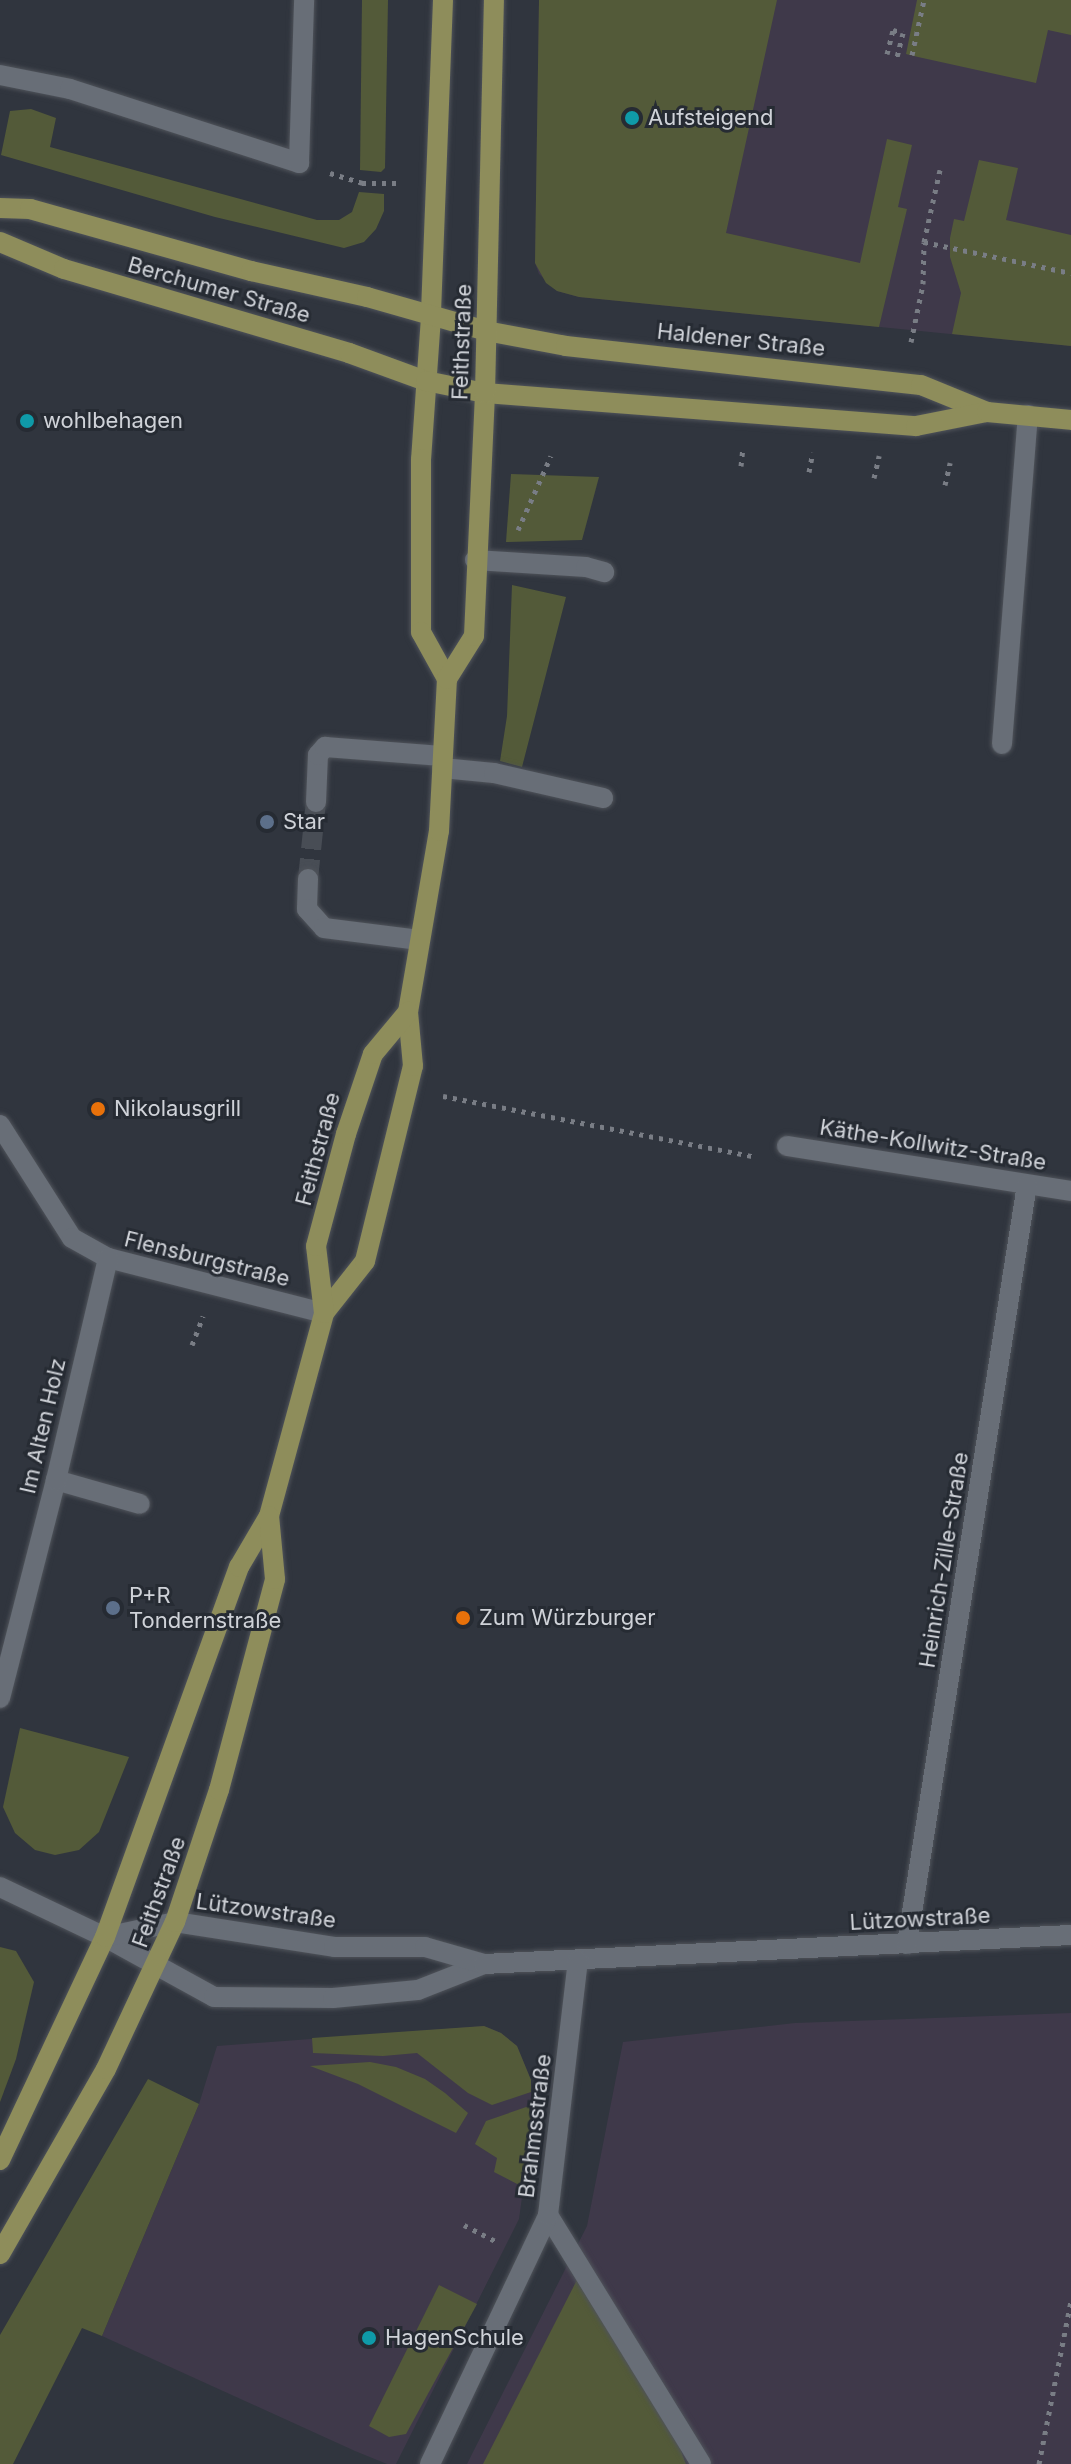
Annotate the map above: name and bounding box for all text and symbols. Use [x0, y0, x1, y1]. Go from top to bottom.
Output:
place label: Aufsteigend [648, 105, 773, 131]
marker: Aufsteigend [623, 109, 641, 127]
street label: Berchumer Straße [125, 251, 313, 329]
street label: Feithstraße [447, 283, 477, 401]
street label: Haldener Straße [656, 318, 826, 362]
place label: wohlbehagen [43, 408, 183, 434]
marker: wohlbehagen [18, 412, 36, 430]
place label: Star [283, 809, 325, 835]
marker: Star [258, 813, 276, 831]
street label: Feithstraße [290, 1089, 346, 1209]
place label: Nikolausgrill [114, 1096, 241, 1122]
marker: Nikolausgrill [89, 1100, 107, 1118]
street label: Käthe-Kollwitz-Straße [818, 1114, 1048, 1176]
street label: Flensburgstraße [122, 1226, 292, 1292]
street label: Im Alten Holz [15, 1356, 71, 1496]
street label: Heinrich-Zille-Straße [914, 1450, 974, 1670]
place label: P+R Tondernstraße [129, 1582, 281, 1634]
marker: P+R Tondernstraße [104, 1599, 122, 1617]
place label: Zum Würzburger [479, 1605, 655, 1631]
marker: Zum Würzburger [454, 1609, 472, 1627]
street label: Feithstraße [127, 1833, 191, 1951]
street label: Lützowstraße [194, 1888, 338, 1934]
street label: Lützowstraße [849, 1902, 991, 1936]
street label: Brahmsstraße [513, 2053, 557, 2199]
place label: HagenSchule [385, 2325, 524, 2351]
marker: HagenSchule [360, 2329, 378, 2347]

